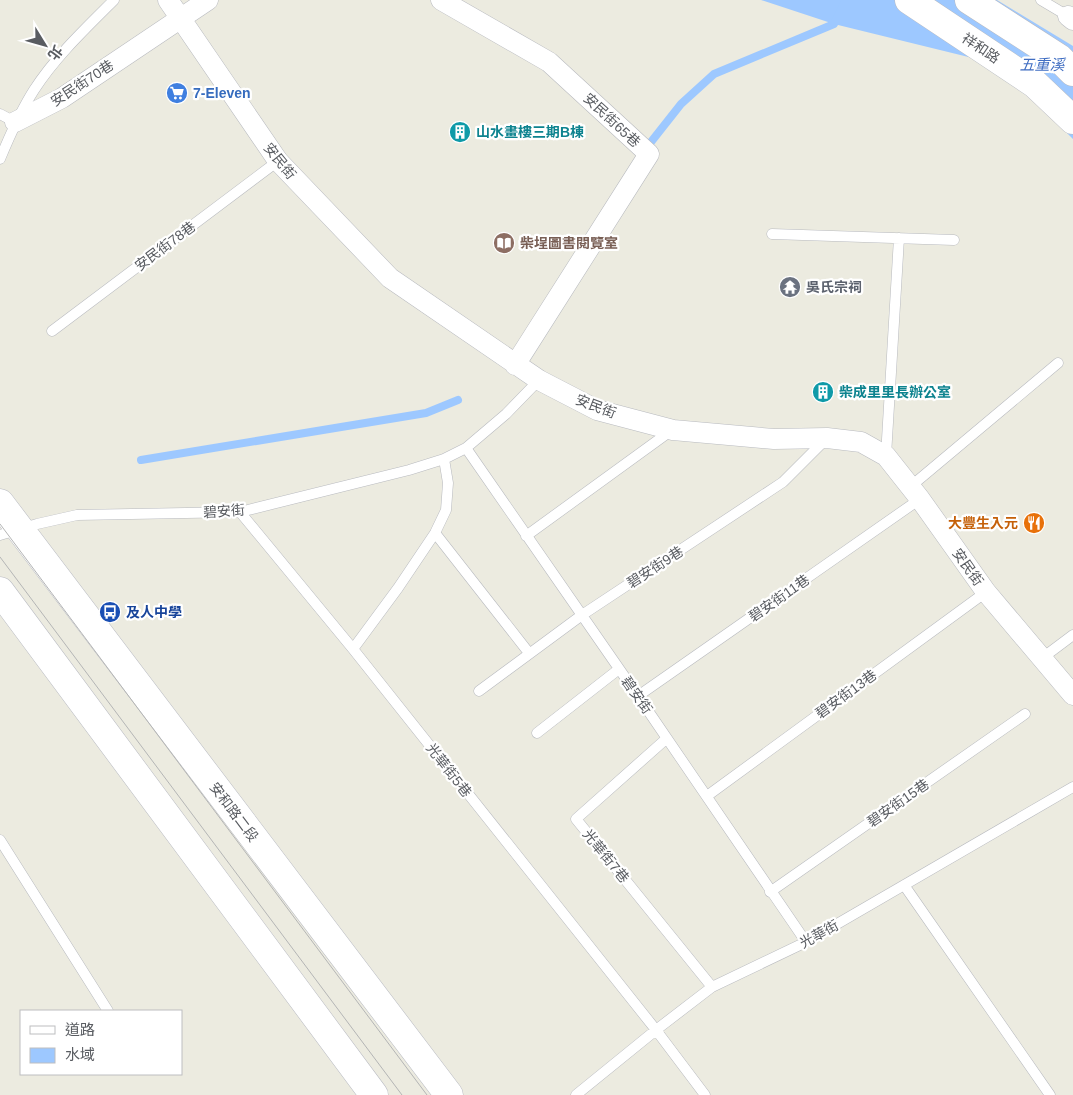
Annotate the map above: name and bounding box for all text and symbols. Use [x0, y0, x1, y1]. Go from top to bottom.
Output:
north arrow [20, 20, 70, 70]
street label: 祥和路 [959, 30, 1003, 66]
text: 北 [45, 42, 66, 63]
water label: 五重溪 [1019, 56, 1066, 73]
street label: 安民街70巷 [48, 57, 116, 109]
supermarket icon: 7-Eleven [165, 81, 189, 105]
place label: 7-Eleven [193, 85, 251, 101]
street label: 安民街65巷 [580, 90, 644, 150]
building icon: 山水畫樓三期B棟 [448, 120, 472, 144]
place label: 山水畫樓三期B棟 [476, 124, 584, 140]
street label: 安民街 [261, 140, 299, 182]
street label: 安民街78巷 [132, 218, 198, 274]
library icon: 柴埕圖書閱覽室 [492, 231, 516, 255]
place label: 柴埕圖書閱覽室 [520, 235, 618, 251]
temple icon: 吳氏宗祠 [778, 275, 802, 299]
place label: 吳氏宗祠 [806, 279, 862, 295]
building icon: 柴成里里長辦公室 [811, 380, 835, 404]
place label: 柴成里里長辦公室 [839, 384, 951, 400]
street label: 安民街 [574, 391, 618, 421]
street label: 碧安街 [202, 502, 246, 520]
restaurant icon: 大豐生入元 [1022, 511, 1046, 535]
place label: 大豐生入元 [948, 515, 1018, 531]
street label: 碧安街9巷 [624, 543, 686, 591]
street label: 安民街 [949, 545, 987, 589]
street label: 碧安街11巷 [746, 571, 812, 625]
bus stop icon: 及人中學 [98, 600, 122, 624]
place label: 及人中學 [126, 604, 182, 620]
street label: 碧安街13巷 [812, 666, 880, 722]
street label: 碧安街 [618, 673, 656, 717]
street label: 光華街5巷 [423, 740, 475, 800]
street label: 碧安街15巷 [864, 776, 932, 830]
street label: 安和路二段 [207, 779, 261, 845]
street label: 光華街7巷 [580, 826, 632, 886]
street label: 光華街 [797, 917, 841, 951]
legend [20, 1010, 182, 1075]
text: 道路 [65, 1021, 95, 1038]
text: 水域 [65, 1046, 95, 1063]

